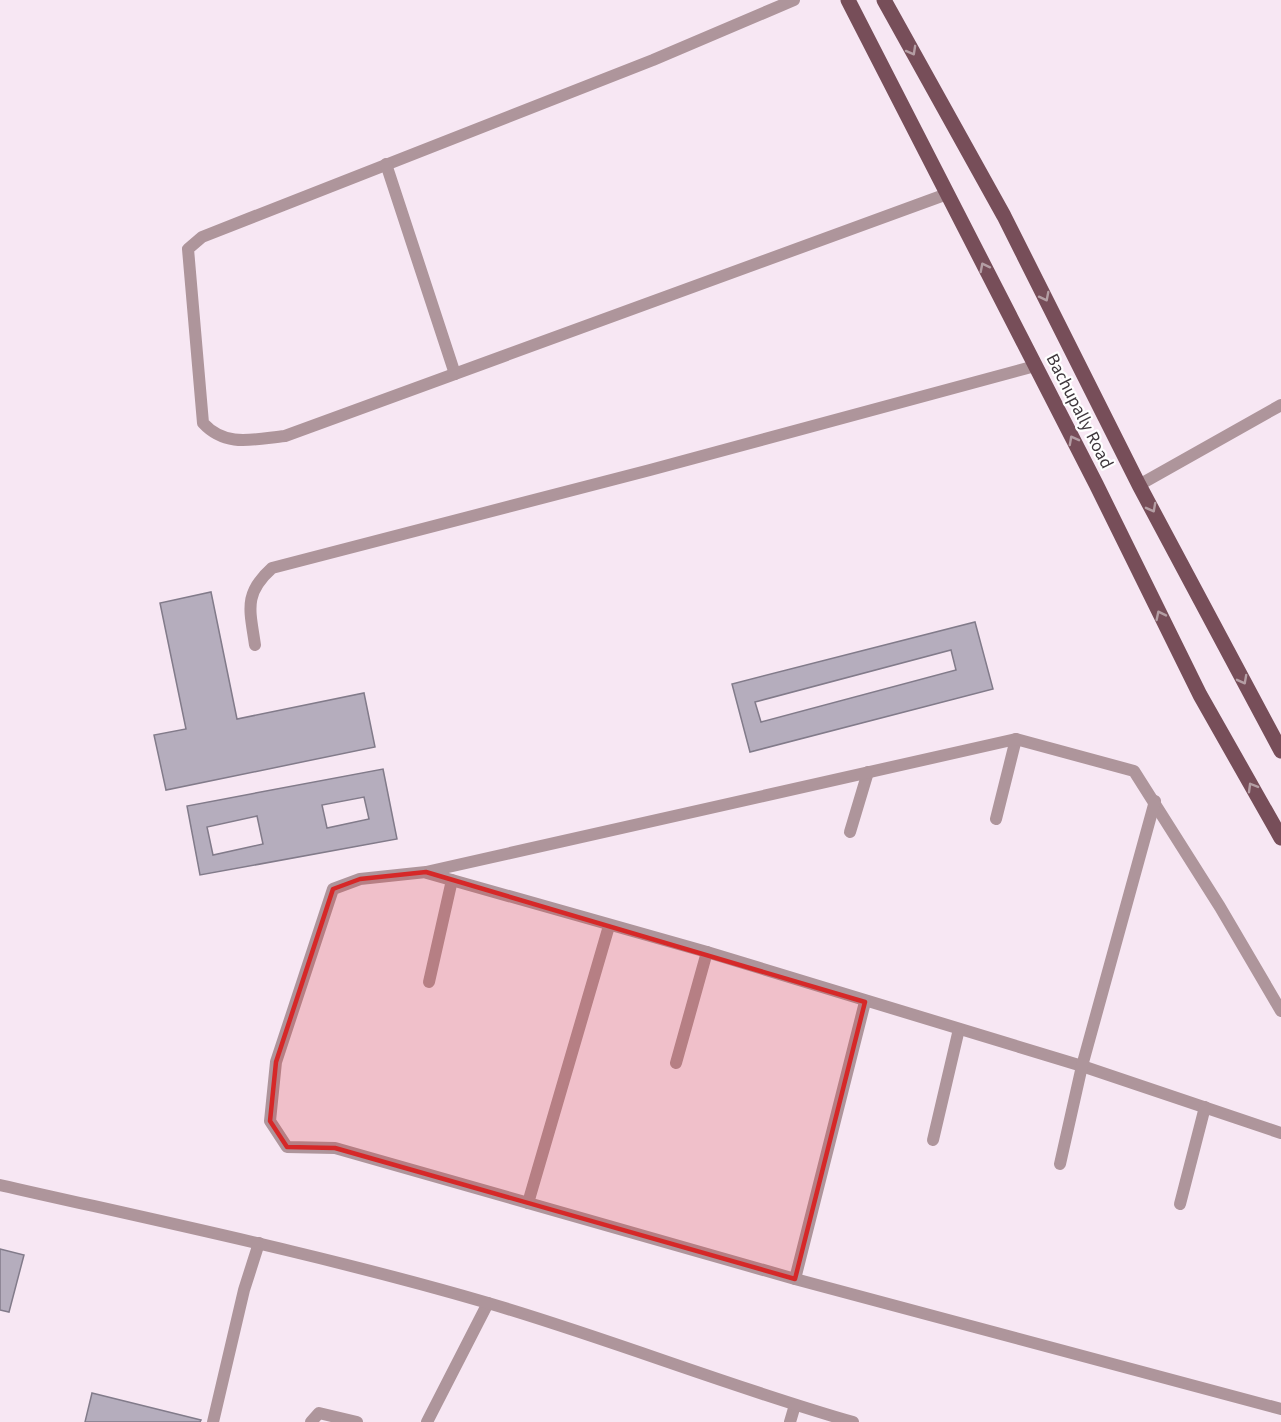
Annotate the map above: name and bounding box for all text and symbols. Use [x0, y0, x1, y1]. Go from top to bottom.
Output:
one-way arrow [905, 45, 917, 55]
one-way arrow [980, 263, 991, 273]
one-way arrow [1037, 290, 1049, 301]
street label: Bachupally Road [1040, 349, 1119, 473]
one-way arrow [1069, 436, 1080, 447]
one-way arrow [1144, 502, 1156, 513]
one-way arrow [1156, 610, 1168, 621]
one-way arrow [1236, 674, 1247, 684]
one-way arrow [1248, 783, 1259, 793]

